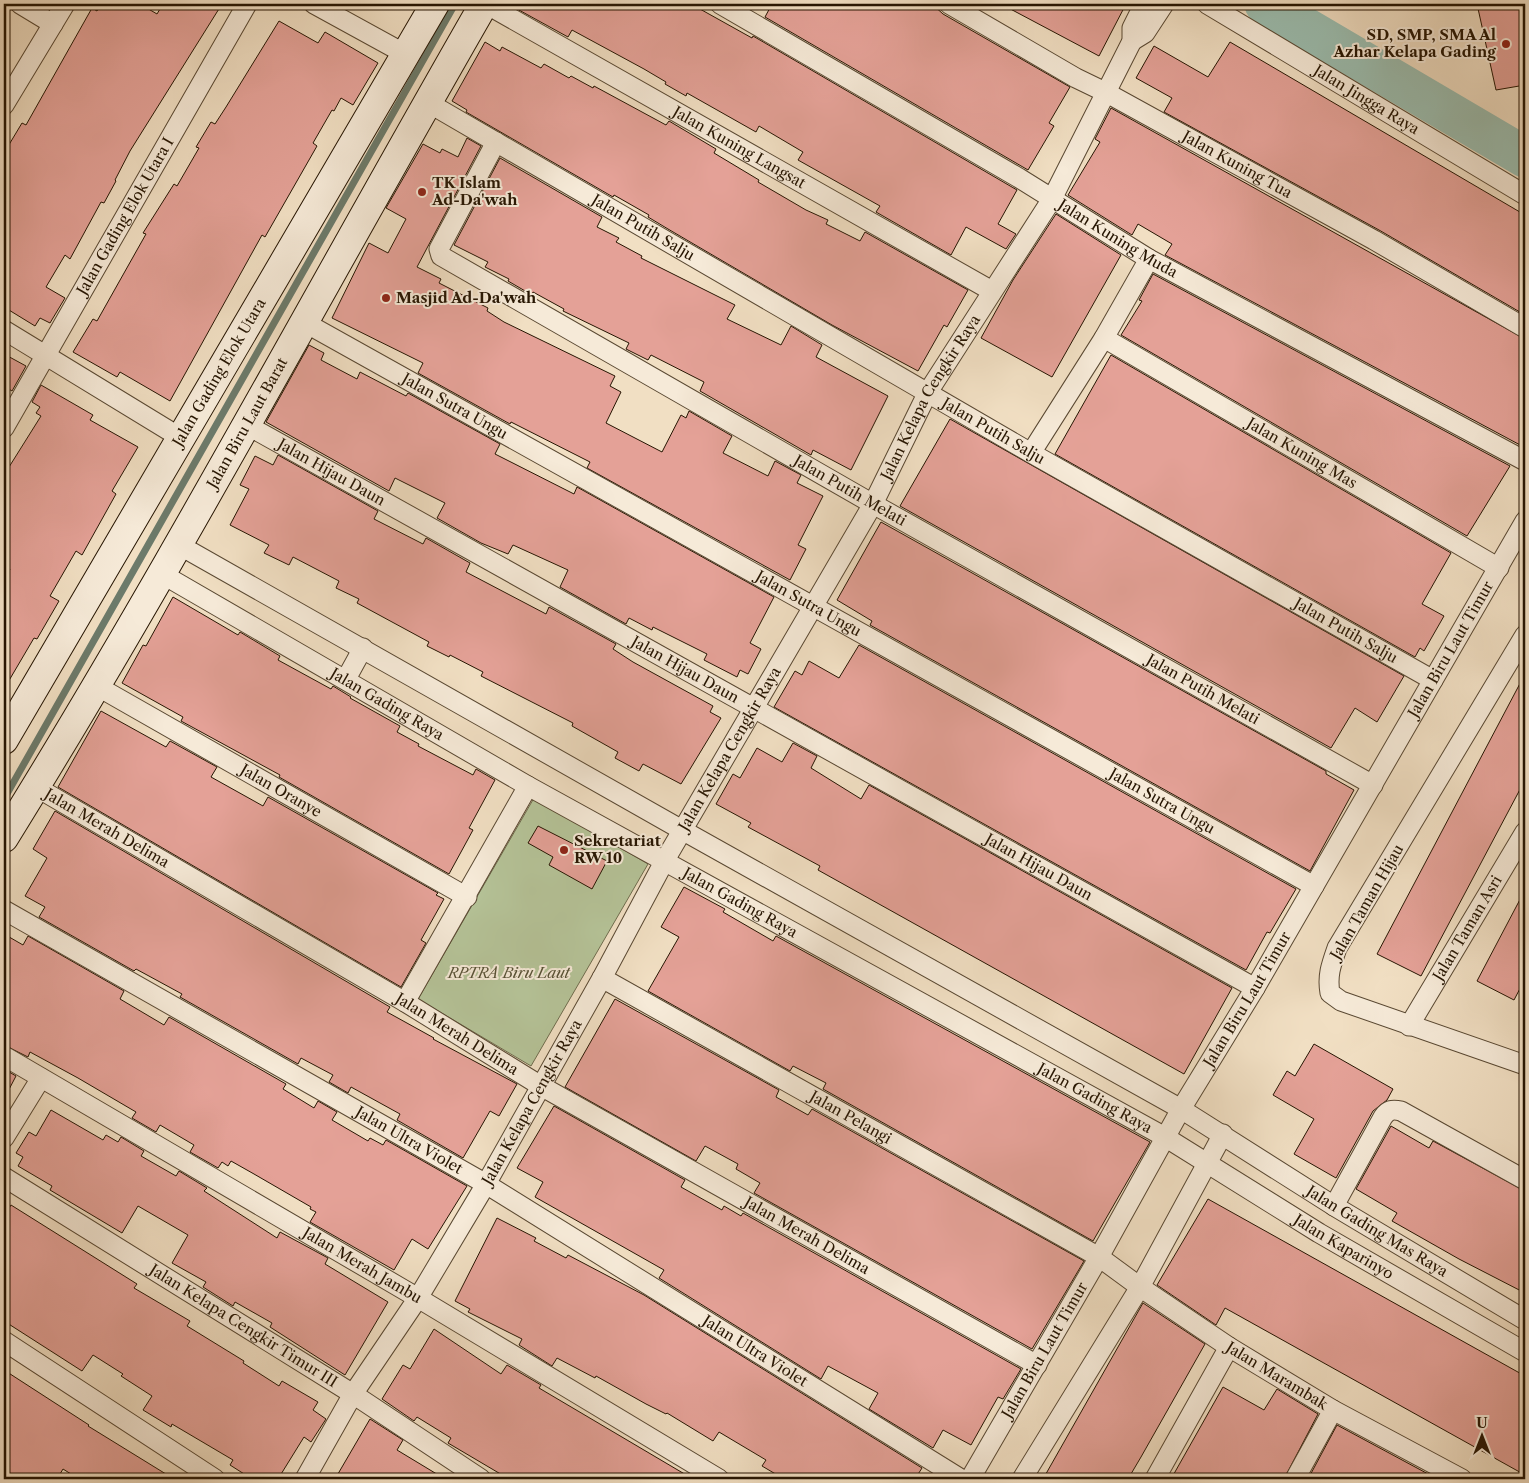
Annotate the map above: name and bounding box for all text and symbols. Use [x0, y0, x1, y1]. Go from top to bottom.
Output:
place label: SD, SMP, SMA Al Azhar Kelapa Gading [1332, 25, 1496, 61]
marker: SD, SMP, SMA Al Azhar Kelapa Gading [1500, 38, 1512, 50]
street label: Jalan Jingga Raya [1309, 59, 1423, 138]
street label: Jalan Kuning Langsat [668, 101, 810, 193]
street label: Jalan Kuning Tua [1177, 125, 1296, 202]
street label: Jalan Gading Elok Utara I [71, 134, 177, 300]
place label: TK Islam Ad-Da'wah [431, 173, 518, 209]
marker: TK Islam Ad-Da'wah [416, 186, 428, 198]
street label: Jalan Putih Salju [587, 189, 698, 265]
street label: Jalan Kuning Muda [1053, 194, 1181, 282]
place label: Masjid Ad-Da'wah [396, 288, 537, 307]
marker: Masjid Ad-Da'wah [380, 292, 392, 304]
street label: Jalan Gading Elok Utara [167, 294, 270, 452]
street label: Jalan Kelapa Cengkir Raya [875, 311, 984, 485]
street label: Jalan Biru Laut Barat [201, 353, 292, 494]
street label: Jalan Sutra Ungu [397, 368, 511, 443]
street label: Jalan Putih Salju [937, 392, 1049, 468]
street label: Jalan Kuning Mas [1242, 412, 1361, 492]
street label: Jalan Hijau Daun [273, 433, 389, 510]
street label: Jalan Putih Melati [789, 450, 910, 530]
street label: Jalan Sutra Ungu [751, 565, 865, 640]
street label: Jalan Biru Laut Timur [1402, 577, 1498, 722]
street label: Jalan Putih Salju [1289, 592, 1401, 667]
street label: Jalan Hijau Daun [626, 631, 743, 707]
street label: Jalan Putih Melati [1141, 649, 1263, 728]
street label: Jalan Gading Raya [325, 663, 448, 744]
street label: Jalan Kelapa Cengkir Raya [673, 663, 785, 836]
street label: Jalan Oranye [235, 759, 325, 821]
street label: Jalan Sutra Ungu [1104, 763, 1218, 838]
street label: Jalan Merah Delima [40, 783, 173, 872]
street label: Jalan Hijau Daun [980, 828, 1097, 905]
place label: Sekretariat RW 10 [574, 831, 661, 867]
street label: Jalan Taman Hijau [1325, 841, 1407, 965]
marker: Sekretariat RW 10 [558, 844, 570, 856]
street label: Jalan Gading Raya [678, 862, 801, 942]
street label: Jalan Taman Asri [1427, 871, 1506, 986]
street label: Jalan Biru Laut Timur [1198, 927, 1295, 1072]
park label: RPTRA Biru Laut [447, 963, 571, 982]
street label: Jalan Merah Delima [390, 988, 522, 1079]
street label: Jalan Kelapa Cengkir Raya [476, 1016, 586, 1190]
street label: Jalan Gading Raya [1032, 1058, 1156, 1137]
street label: Jalan Pelangi [805, 1086, 895, 1148]
street label: Jalan Ultra Violet [351, 1101, 467, 1178]
street label: Jalan Gading Mas Raya [1301, 1180, 1452, 1281]
street label: Jalan Merah Delima [739, 1191, 873, 1278]
street label: Jalan Kaparinyo [1289, 1209, 1397, 1283]
street label: Jalan Merah Jambu [298, 1222, 426, 1307]
street label: Jalan Kelapa Cengkir Timur III [145, 1259, 341, 1391]
street label: Jalan Biru Laut Timur [996, 1278, 1092, 1423]
street label: Jalan Ultra Violet [697, 1310, 812, 1391]
street label: Jalan Marambak [1221, 1336, 1333, 1414]
north arrow [1456, 1410, 1506, 1460]
text: U [1476, 1414, 1488, 1432]

